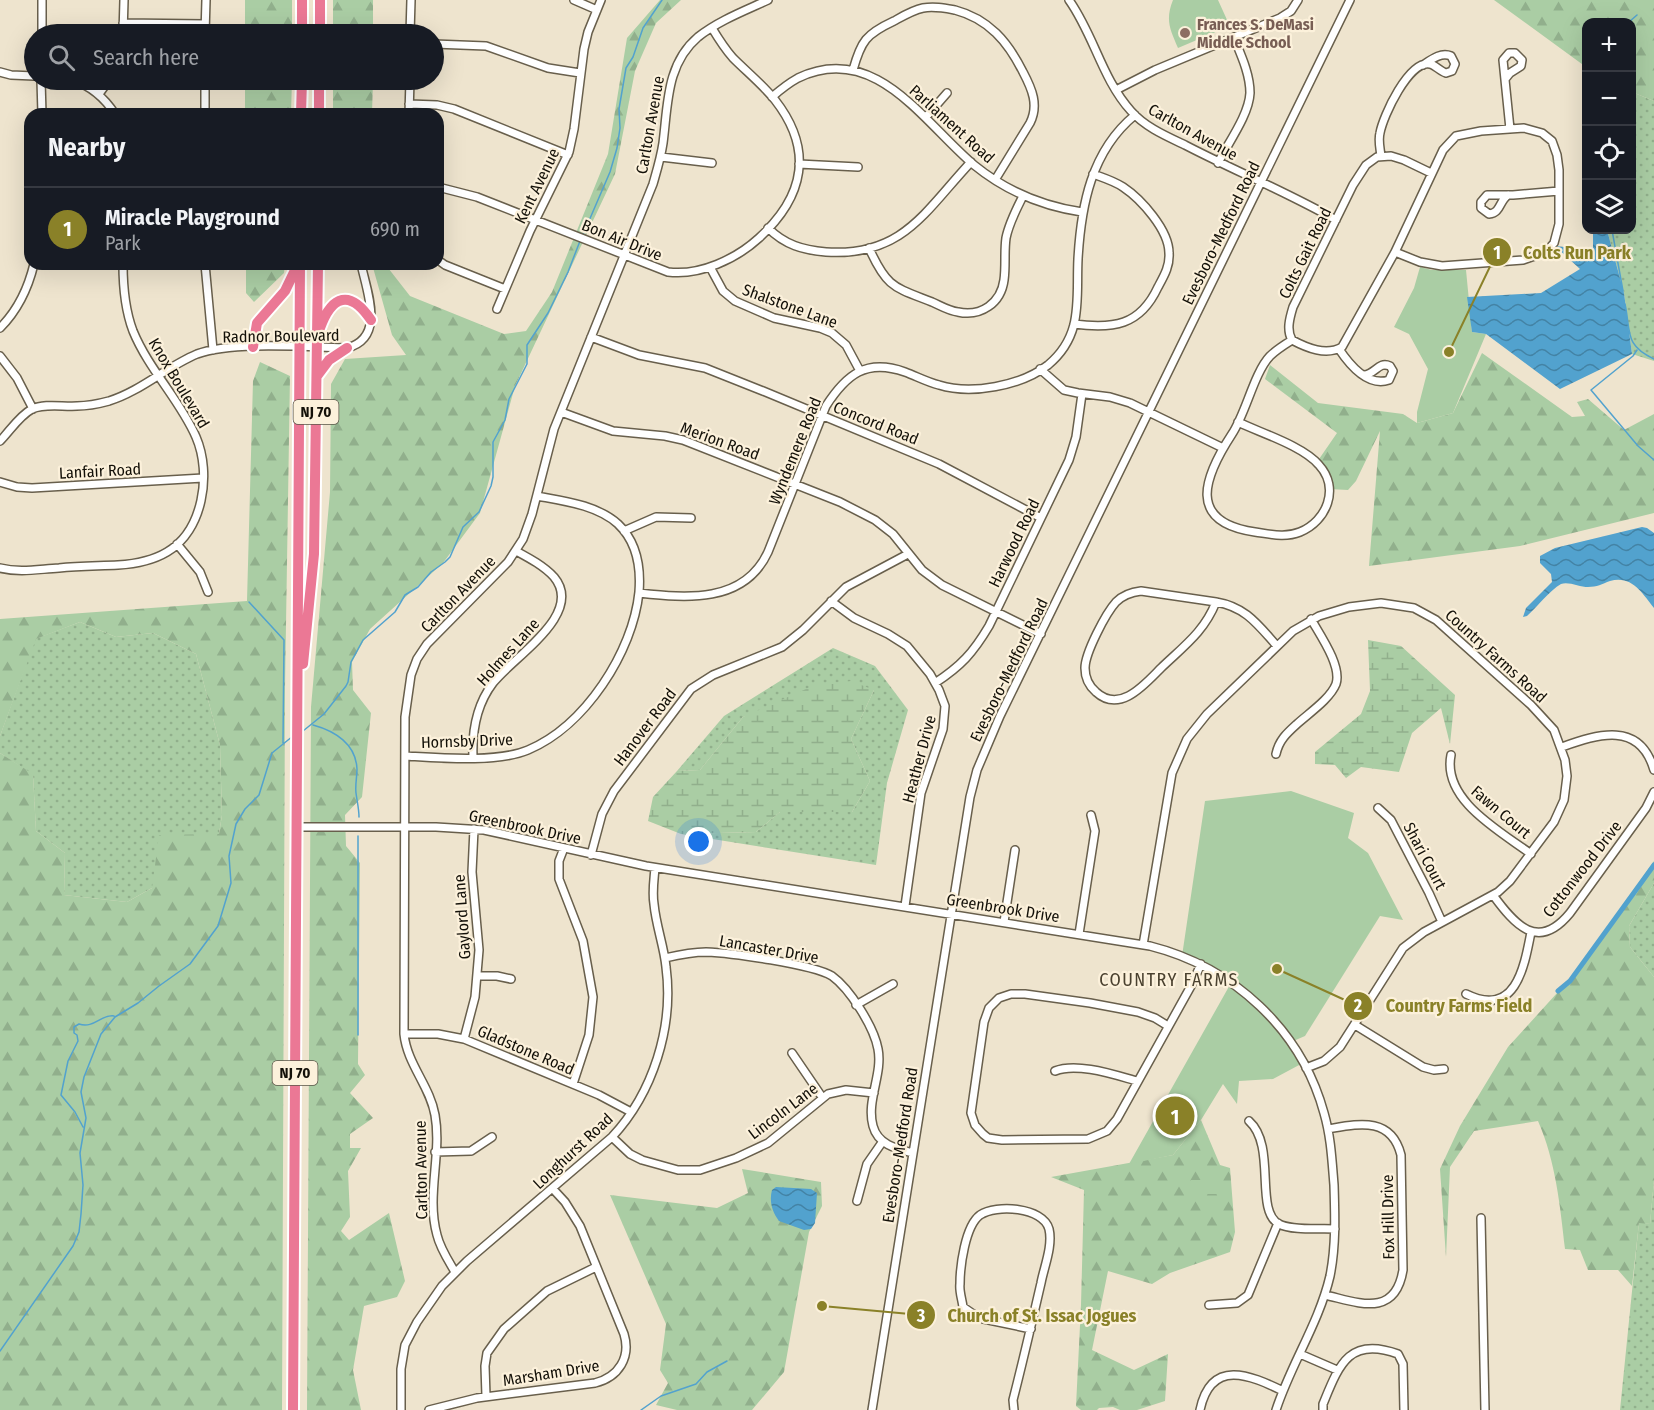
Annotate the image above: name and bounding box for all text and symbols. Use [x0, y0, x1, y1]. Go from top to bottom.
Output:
place label: Frances S. DeMasi Middle School [1197, 15, 1314, 52]
map controls [1582, 18, 1636, 234]
button: + [1582, 18, 1636, 72]
search box [24, 24, 444, 90]
marker: Frances S. DeMasi Middle School [1178, 26, 1192, 40]
icon: search [45, 41, 78, 74]
text: Search here [93, 44, 199, 71]
button: − [1582, 72, 1636, 126]
street label: Carlton Avenue [632, 74, 668, 176]
street label: Parliament Road [906, 81, 998, 167]
street label: Carlton Avenue [1145, 100, 1241, 164]
button: locate [1582, 126, 1636, 180]
text: Nearby [48, 132, 125, 163]
street label: Kent Avenue [511, 145, 563, 227]
street label: Evesboro-Medford Road [1178, 158, 1264, 308]
button: layers [1582, 180, 1636, 234]
text: Miracle Playground [105, 204, 280, 231]
street label: Colts Gait Road [1275, 204, 1335, 302]
street label: Bon Air Drive [579, 215, 665, 265]
text: 1 [63, 217, 72, 241]
text: 690 m [370, 217, 420, 241]
text: Park [105, 231, 141, 255]
callout: Colts Run Park [1482, 234, 1643, 270]
text: 1 [1493, 242, 1501, 264]
text: Colts Run Park [1523, 242, 1632, 264]
street label: Shalstone Lane [740, 280, 840, 332]
street label: Radnor Boulevard [222, 325, 340, 347]
street label: Knox Boulevard [145, 334, 213, 432]
street label: Wyndemere Road [765, 394, 825, 508]
street label: Concord Road [831, 397, 921, 449]
road number: NJ 70 [294, 400, 338, 424]
street label: Merion Road [678, 418, 762, 464]
street label: Lanfair Road [58, 459, 142, 483]
street label: Harwood Road [984, 496, 1044, 590]
street label: Carlton Avenue [417, 552, 499, 636]
street label: Evesboro-Medford Road [966, 595, 1052, 745]
street label: Country Farms Road [1441, 605, 1551, 707]
street label: Holmes Lane [473, 614, 543, 690]
street label: Hanover Road [610, 685, 680, 769]
street label: Heather Drive [898, 713, 940, 805]
street label: Hornsby Drive [421, 730, 513, 752]
street label: Fawn Court [1467, 782, 1535, 843]
street label: Greenbrook Drive [467, 806, 583, 848]
street label: Cottonwood Drive [1539, 817, 1626, 921]
street label: Shari Court [1399, 819, 1451, 893]
your location [684, 827, 713, 856]
street label: Gaylord Lane [450, 874, 474, 960]
street label: Greenbrook Drive [945, 890, 1061, 926]
street label: Lancaster Drive [718, 931, 820, 967]
district label: COUNTRY FARMS [1099, 969, 1239, 991]
callout: Country Farms Field [1343, 988, 1544, 1024]
text: 2 [1353, 995, 1362, 1017]
text: Country Farms Field [1386, 995, 1532, 1017]
street label: Gladstone Road [475, 1021, 577, 1079]
road number: NJ 70 [272, 1061, 318, 1085]
street label: Evesboro-Medford Road [878, 1066, 922, 1224]
street label: Lincoln Lane [745, 1079, 822, 1143]
pin: 1 [1156, 1094, 1194, 1138]
street label: Longhurst Road [529, 1109, 617, 1193]
street label: Carlton Avenue [411, 1120, 431, 1220]
street label: Fox Hill Drive [1378, 1174, 1398, 1260]
callout: Church of St. Issac Jogues [906, 1297, 1149, 1333]
text: 3 [916, 1305, 926, 1327]
text: Church of St. Issac Jogues [948, 1305, 1137, 1327]
street label: Marsham Drive [501, 1356, 601, 1390]

